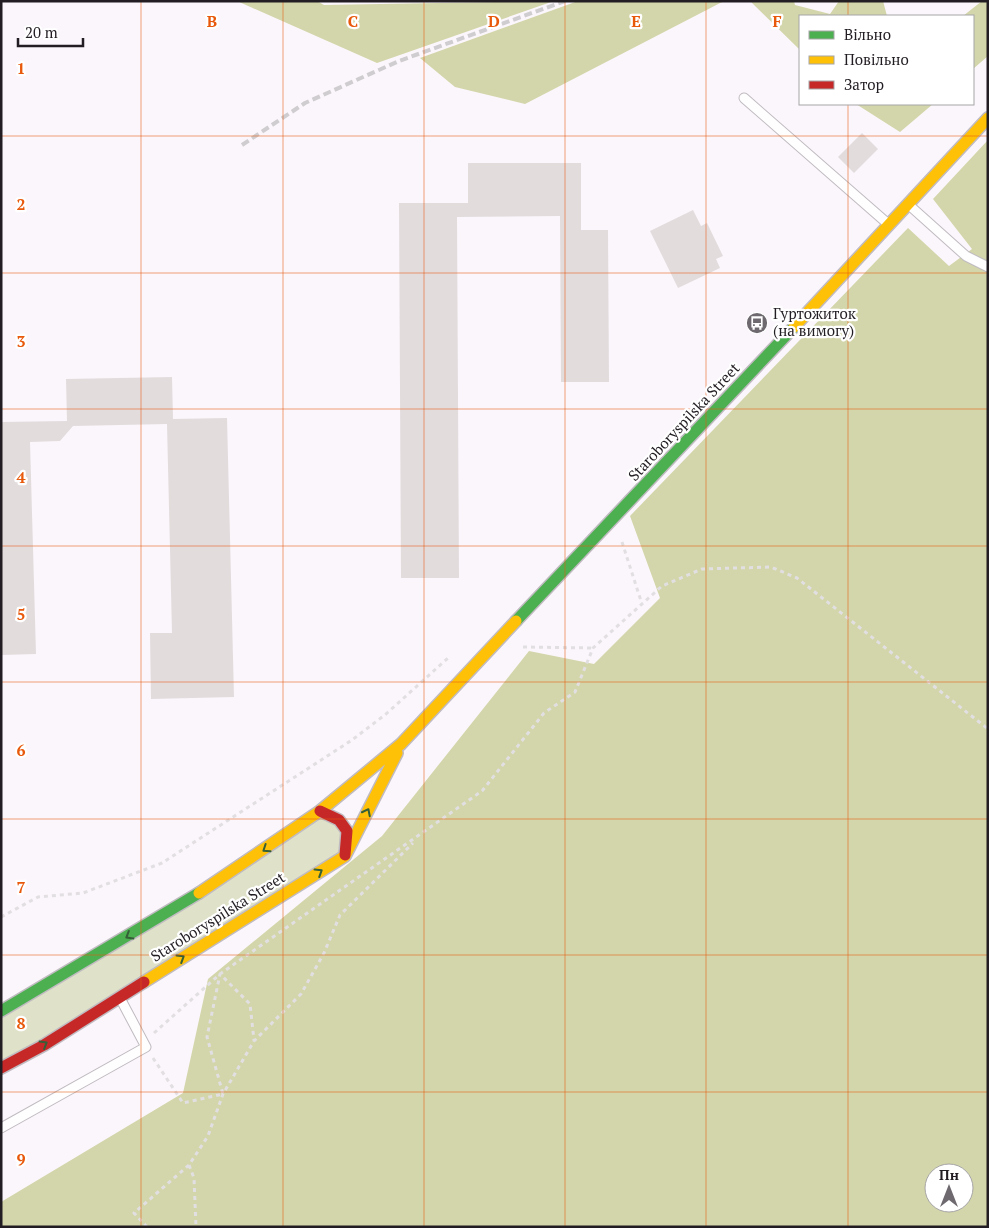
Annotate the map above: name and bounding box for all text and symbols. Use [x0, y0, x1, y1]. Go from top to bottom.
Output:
text: B [207, 10, 217, 32]
text: C [348, 10, 358, 32]
text: D [488, 10, 500, 32]
text: E [631, 10, 641, 32]
text: F [772, 10, 782, 32]
scale bar [18, 15, 82, 47]
legend [799, 15, 974, 105]
text: 20 m [25, 22, 58, 42]
text: Вільно [844, 24, 891, 44]
text: Повільно [844, 49, 909, 69]
text: 1 [16, 57, 26, 79]
text: Затор [844, 74, 884, 94]
text: 2 [16, 193, 26, 215]
place label: Гуртожиток (на вимогу) [773, 303, 857, 340]
bus stop icon: Гуртожиток (на вимогу) [745, 311, 769, 335]
text: 3 [16, 330, 26, 352]
street label: Staroboryspilska Street [623, 358, 744, 485]
text: 4 [16, 466, 26, 488]
text: 5 [16, 603, 26, 625]
text: 6 [16, 739, 26, 761]
one-way arrow [361, 808, 371, 817]
one-way arrow [262, 843, 272, 852]
street label: Staroboryspilska Street [147, 866, 289, 966]
one-way arrow [314, 868, 323, 878]
text: 7 [16, 876, 26, 898]
one-way arrow [125, 929, 134, 939]
one-way arrow [176, 954, 185, 964]
text: 8 [16, 1012, 26, 1034]
one-way arrow [38, 1041, 47, 1051]
text: 9 [16, 1148, 26, 1170]
north arrow [924, 1163, 974, 1213]
text: Пн [939, 1165, 959, 1184]

